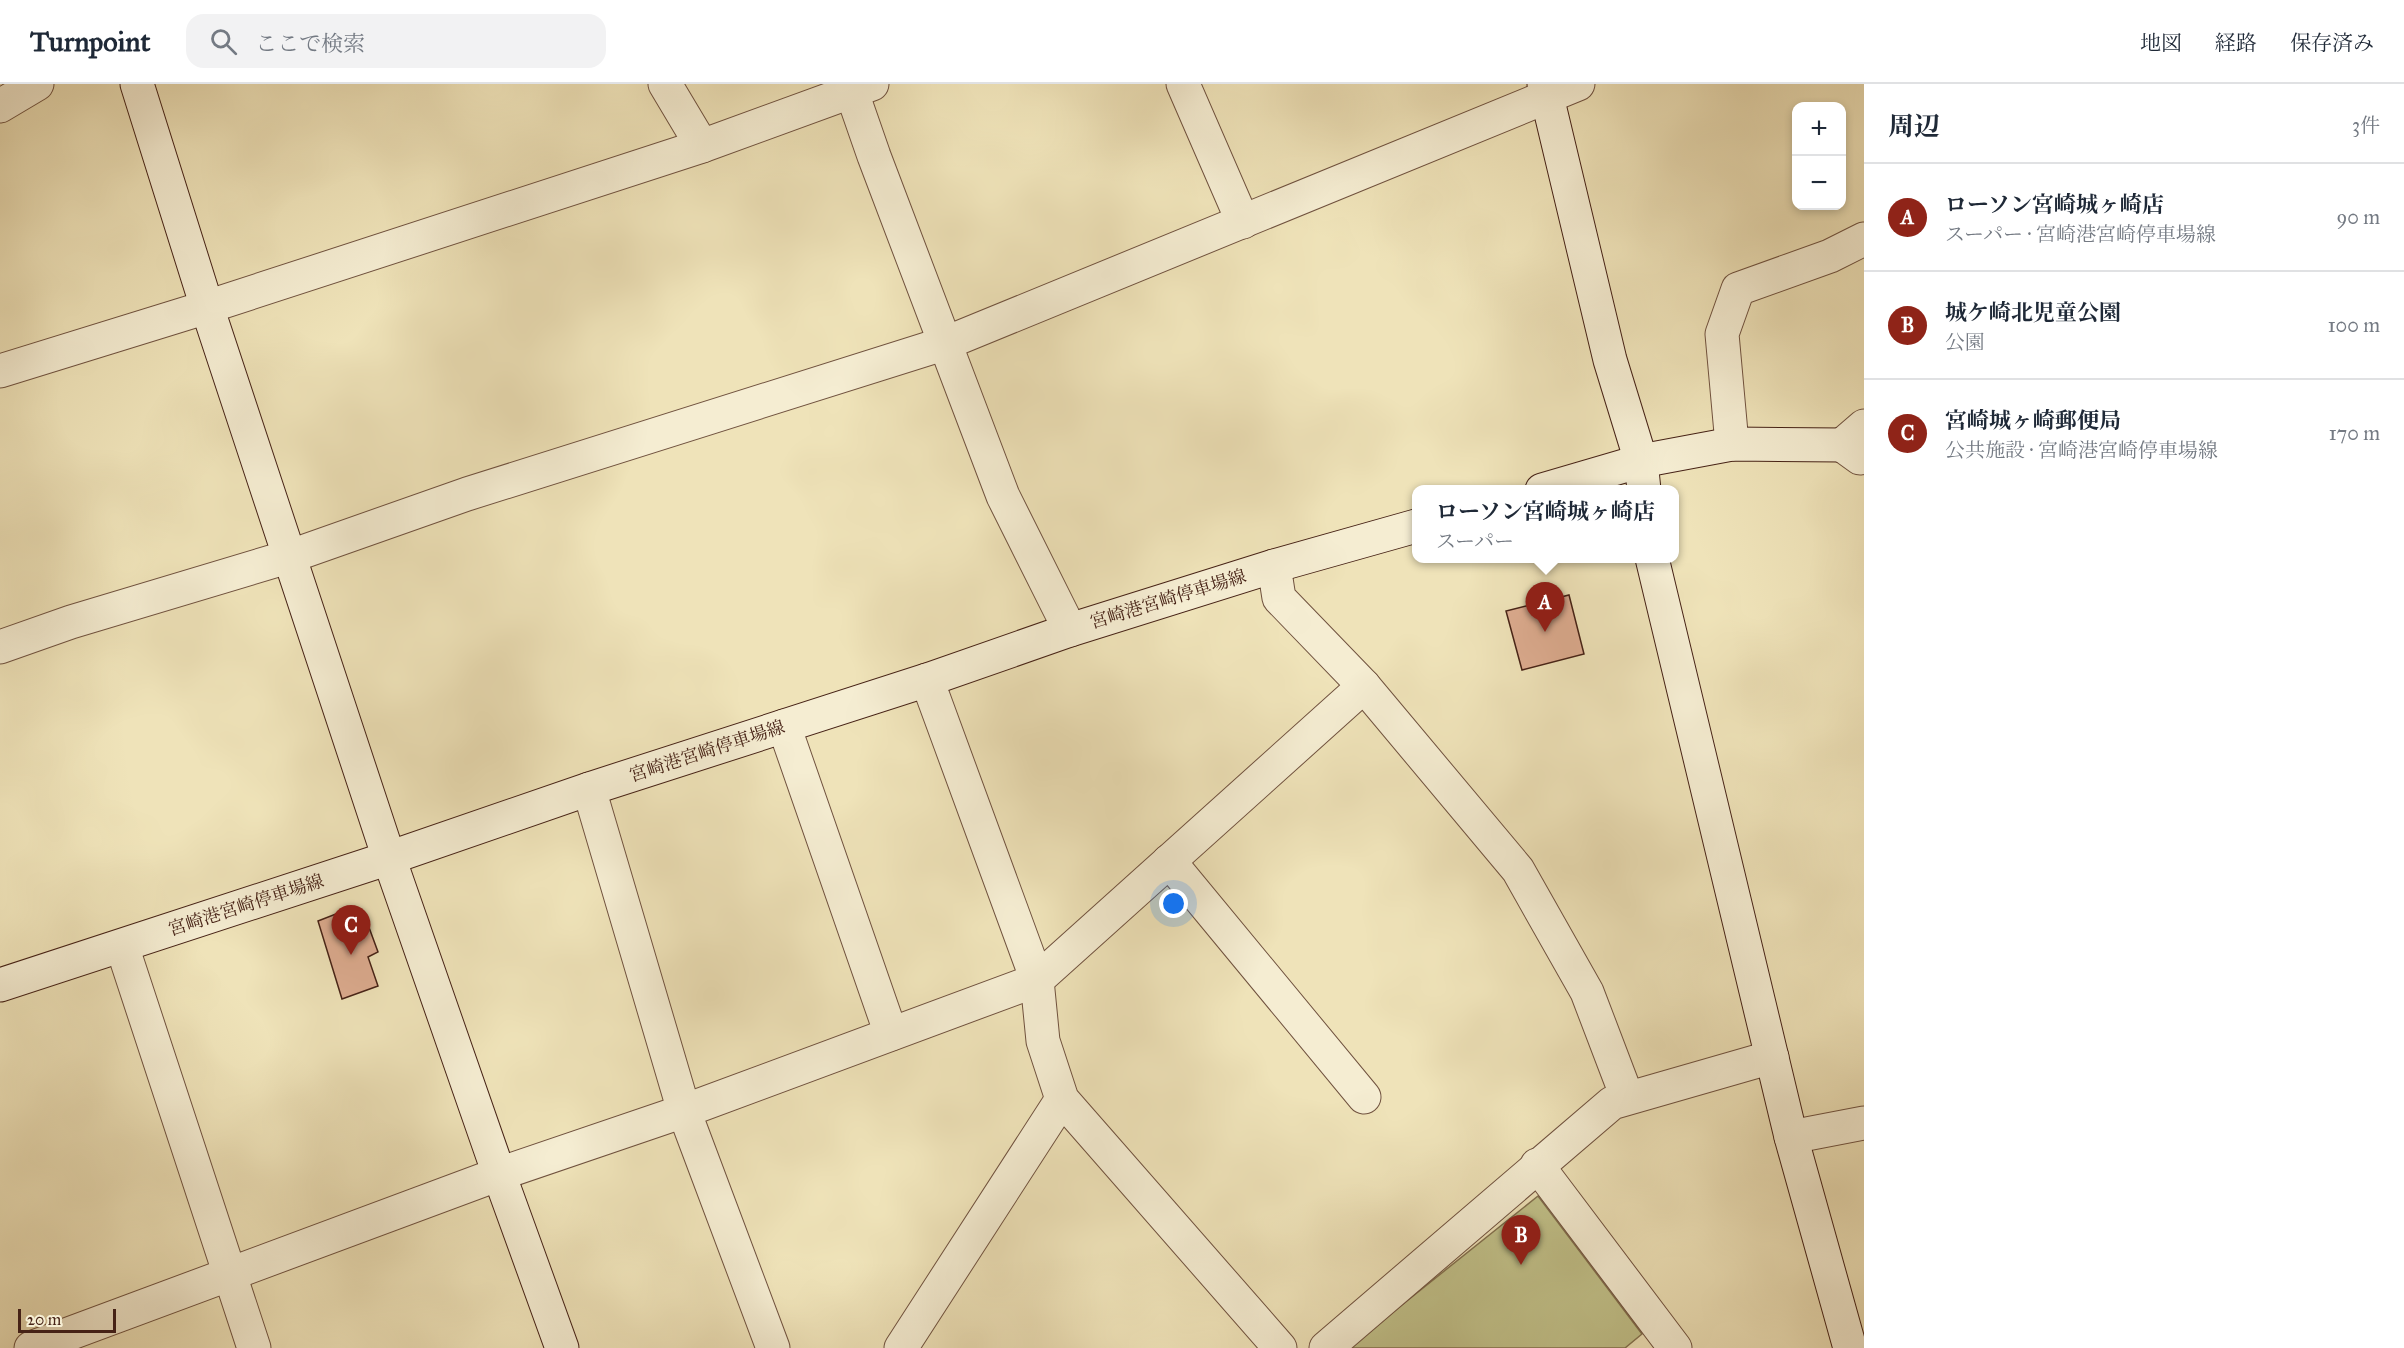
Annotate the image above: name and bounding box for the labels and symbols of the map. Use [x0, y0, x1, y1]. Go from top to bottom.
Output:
street label: 宮崎港宮崎停車場線 [1087, 565, 1249, 633]
pin: A [1526, 582, 1564, 632]
street label: 宮崎港宮崎停車場線 [627, 716, 787, 786]
street label: 宮崎港宮崎停車場線 [166, 870, 326, 940]
your location [1159, 889, 1188, 918]
pin: C [332, 906, 370, 955]
pin: B [1502, 1216, 1540, 1265]
scale bar [18, 1306, 116, 1334]

